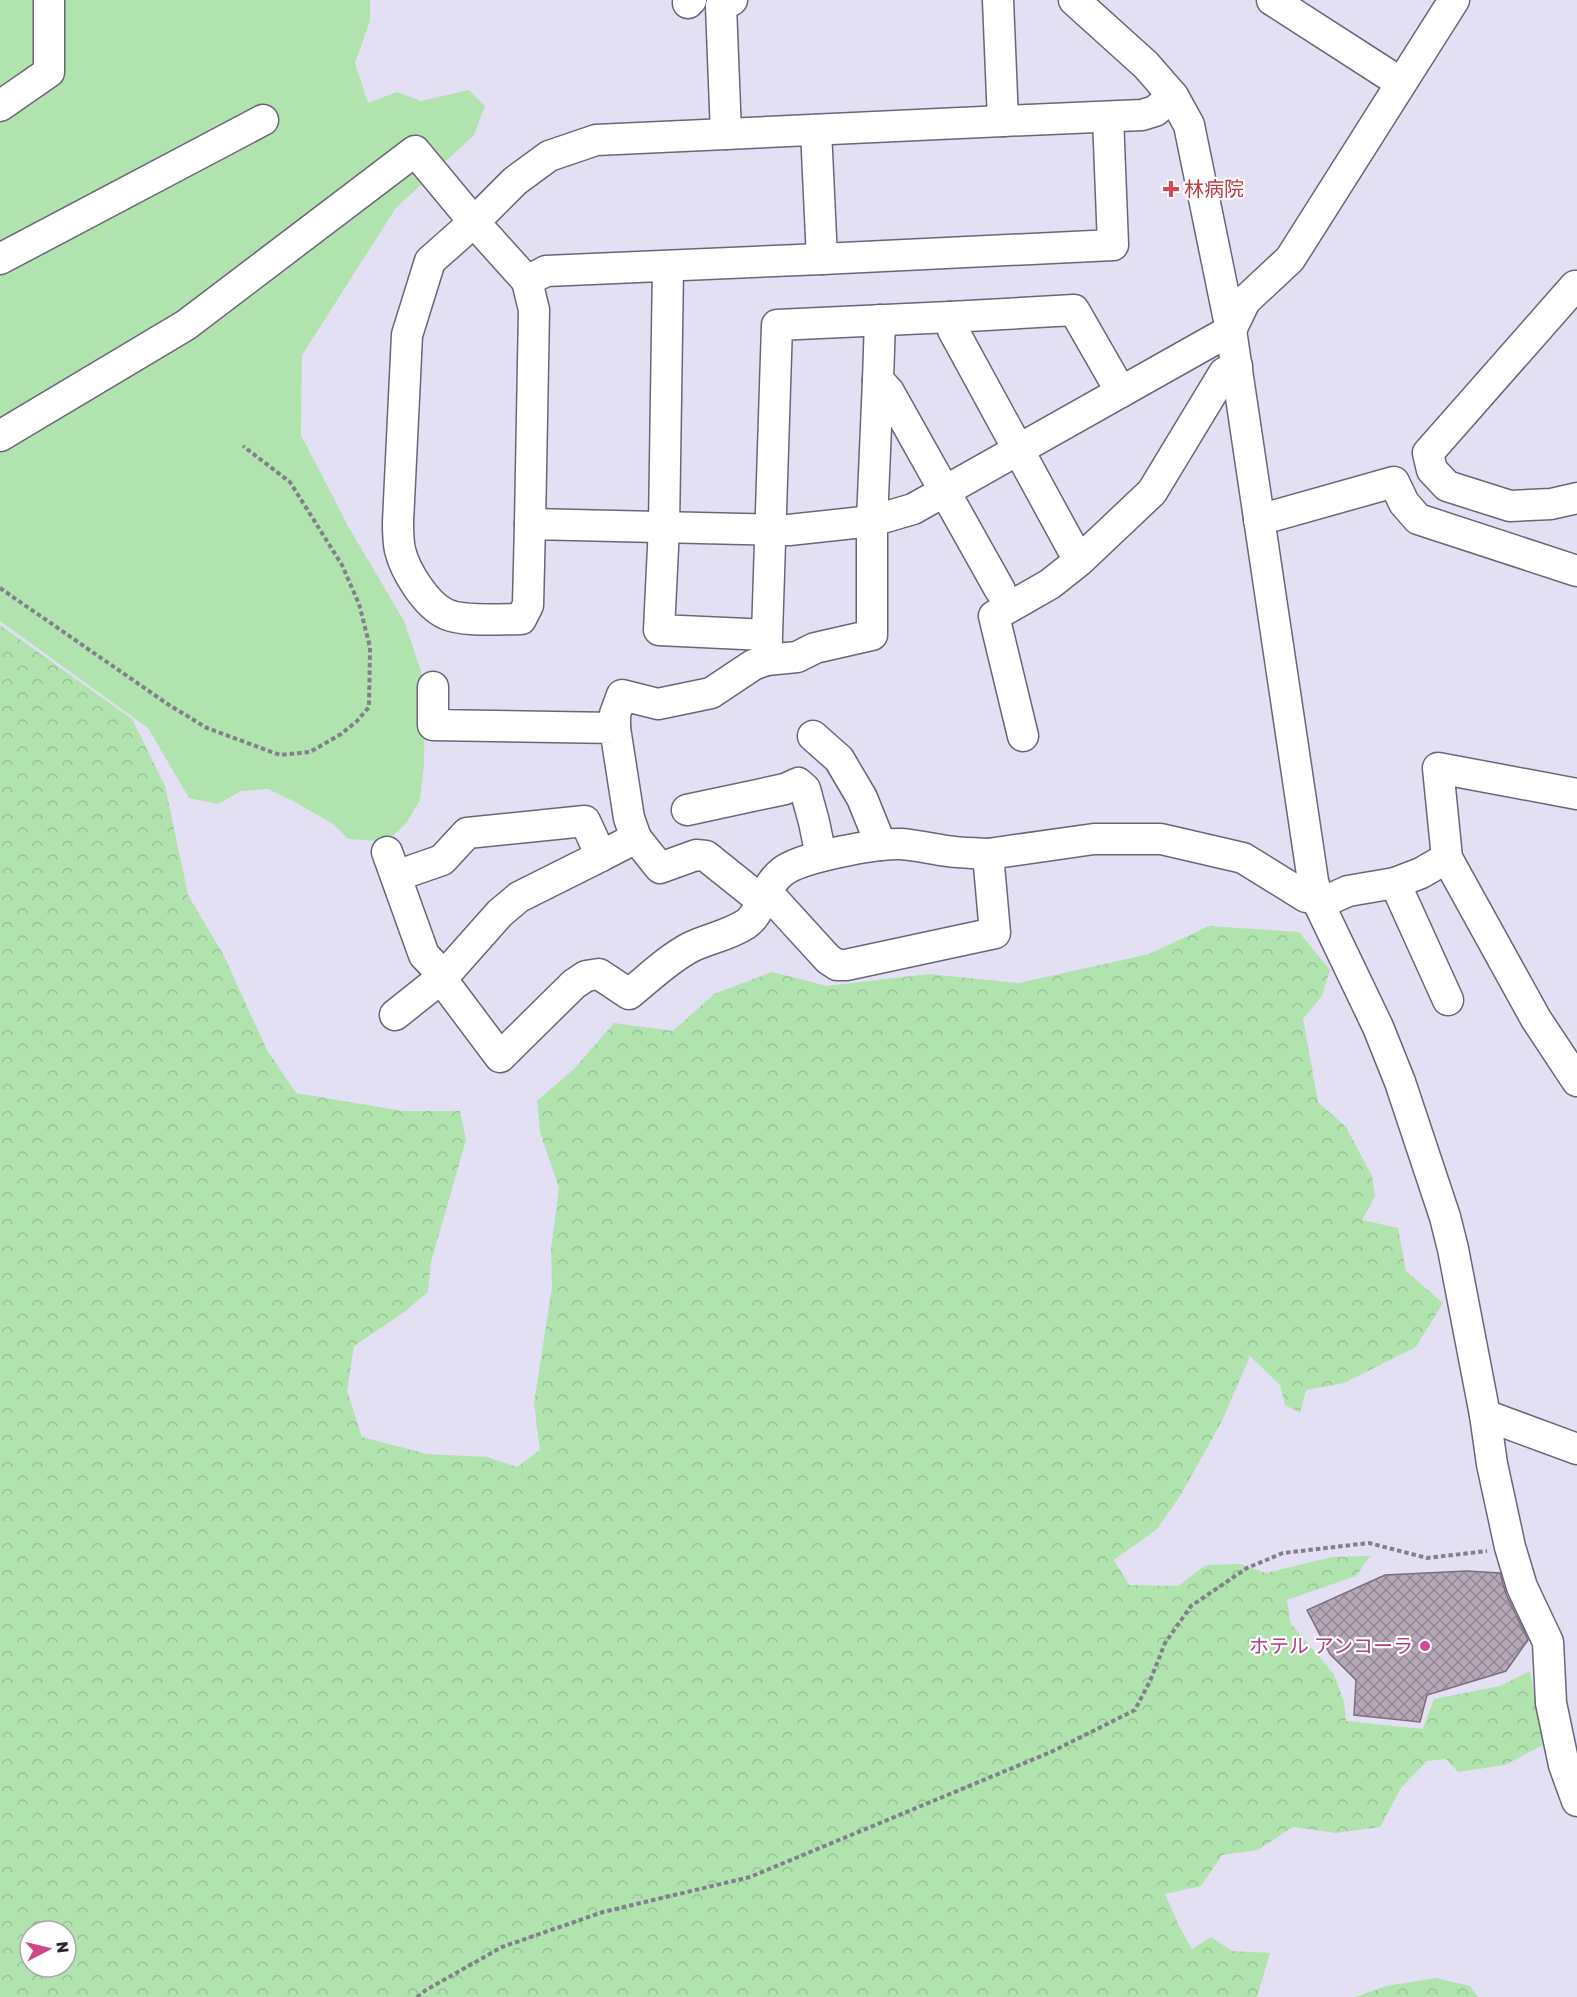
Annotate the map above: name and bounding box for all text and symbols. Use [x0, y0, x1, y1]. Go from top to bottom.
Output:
place label: 林病院 [1184, 177, 1244, 201]
marker: 林病院 [1162, 180, 1180, 198]
place label: ホテル アンコーラ [1249, 1634, 1413, 1658]
marker: ホテル アンコーラ [1418, 1639, 1432, 1653]
north arrow [18, 1919, 78, 1979]
text: N [52, 1940, 73, 1954]

